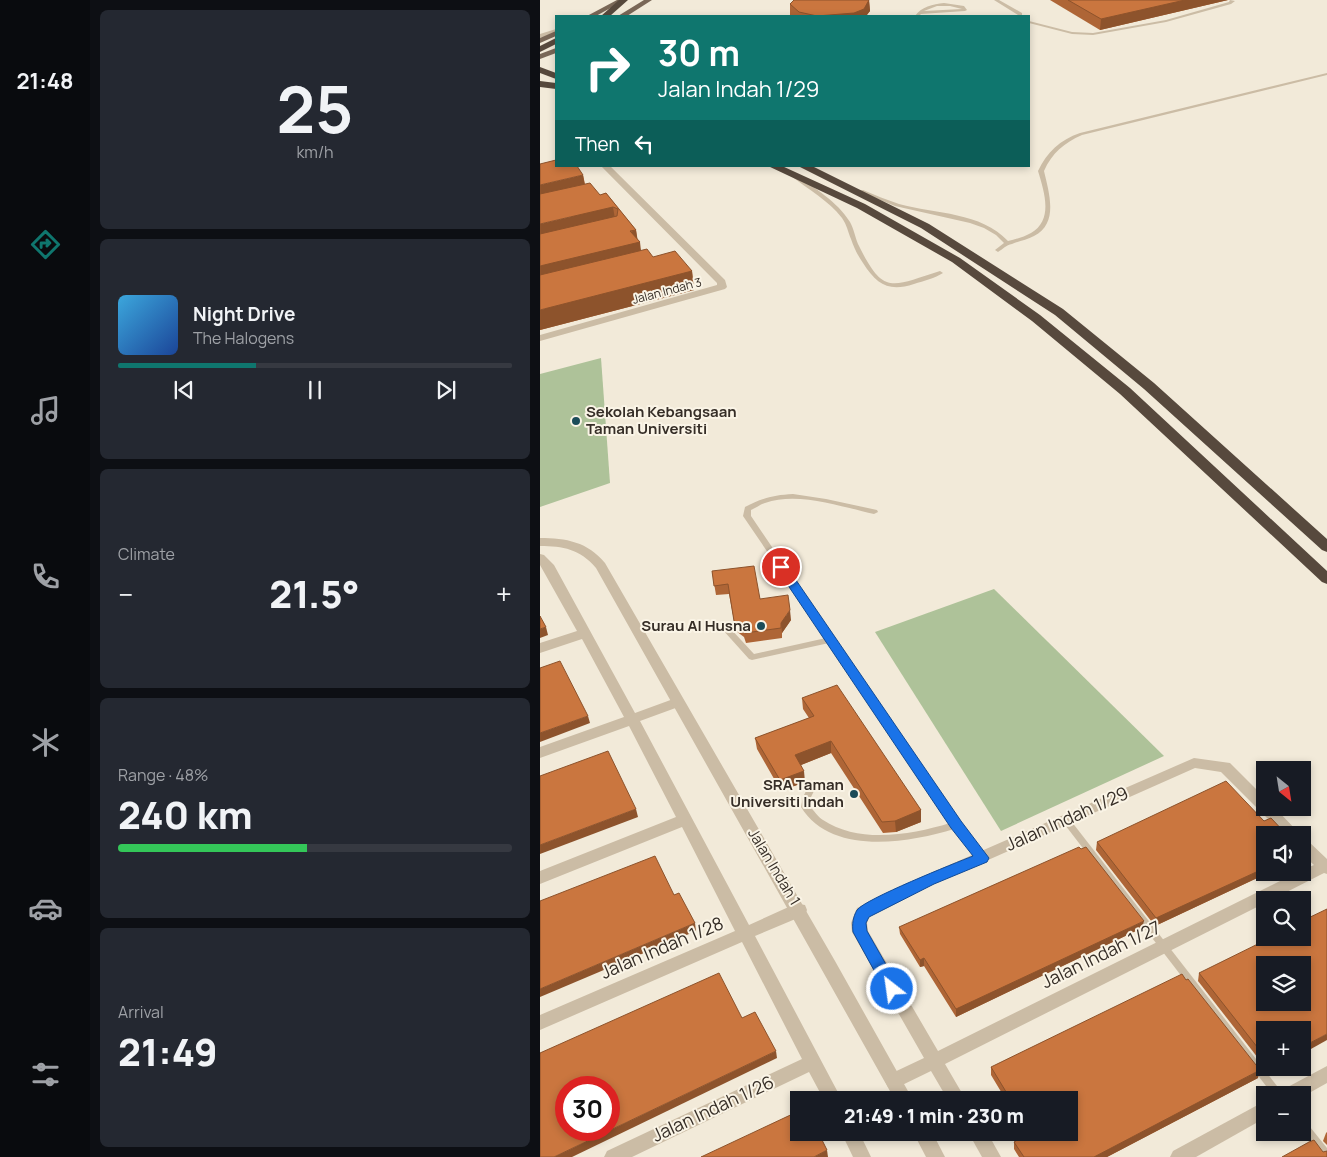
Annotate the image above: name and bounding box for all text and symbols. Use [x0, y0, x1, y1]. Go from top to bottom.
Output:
text: 30 m [658, 29, 740, 77]
icon: right [575, 35, 640, 100]
text: 25 [277, 64, 353, 153]
text: 21:48 [16, 66, 74, 96]
text: Jalan Indah 1/29 [658, 74, 819, 104]
icon: left [630, 130, 658, 158]
text: Then [575, 131, 620, 157]
text: km/h [296, 141, 334, 163]
icon: directions [28, 227, 63, 262]
street label: Jalan Indah 3 [630, 273, 703, 308]
text: Night Drive [193, 301, 295, 327]
text: The Halogens [193, 327, 294, 349]
icon: previous [170, 376, 198, 404]
icon: pause [301, 376, 329, 404]
icon: next [432, 376, 460, 404]
icon: music [28, 393, 63, 428]
place label: Sekolah Kebangsaan Taman Universiti [586, 401, 737, 439]
marker: Sekolah Kebangsaan Taman Universiti [570, 415, 582, 427]
text: Climate [118, 543, 175, 565]
pin [760, 546, 802, 588]
icon: arrive [767, 553, 795, 581]
icon: phone [28, 559, 63, 594]
text: 21.5° [269, 567, 360, 619]
text: − [118, 575, 133, 613]
text: + [496, 575, 512, 613]
place label: Surau Al Husna [641, 615, 751, 636]
marker: Surau Al Husna [755, 620, 767, 632]
icon: climate [28, 725, 63, 760]
north arrow [1256, 761, 1311, 816]
map controls [1256, 761, 1311, 1141]
text: Range · 48% [118, 764, 208, 786]
place label: SRA Taman Universiti Indah [730, 774, 844, 812]
street label: Jalan Indah 1/29 [1001, 780, 1132, 856]
text: 240 km [118, 788, 253, 840]
marker: SRA Taman Universiti Indah [848, 788, 860, 800]
street label: Jalan Indah 1 [743, 824, 806, 909]
button: sound [1256, 826, 1311, 881]
icon: car [28, 891, 63, 926]
button: search [1256, 891, 1311, 946]
street label: Jalan Indah 1/28 [596, 910, 727, 984]
street label: Jalan Indah 1/27 [1037, 915, 1164, 993]
button: layers [1256, 956, 1311, 1011]
position arrow [865, 962, 917, 1014]
text: Arrival [118, 1001, 164, 1023]
button: + [1256, 1021, 1311, 1076]
text: 21:49 [118, 1025, 218, 1077]
icon: filters [28, 1057, 63, 1092]
street label: Jalan Indah 1/26 [648, 1069, 777, 1147]
speed limit sign: 30 [555, 1076, 620, 1141]
button: − [1256, 1086, 1311, 1141]
text: 21:49 · 1 min · 230 m [844, 1103, 1024, 1129]

